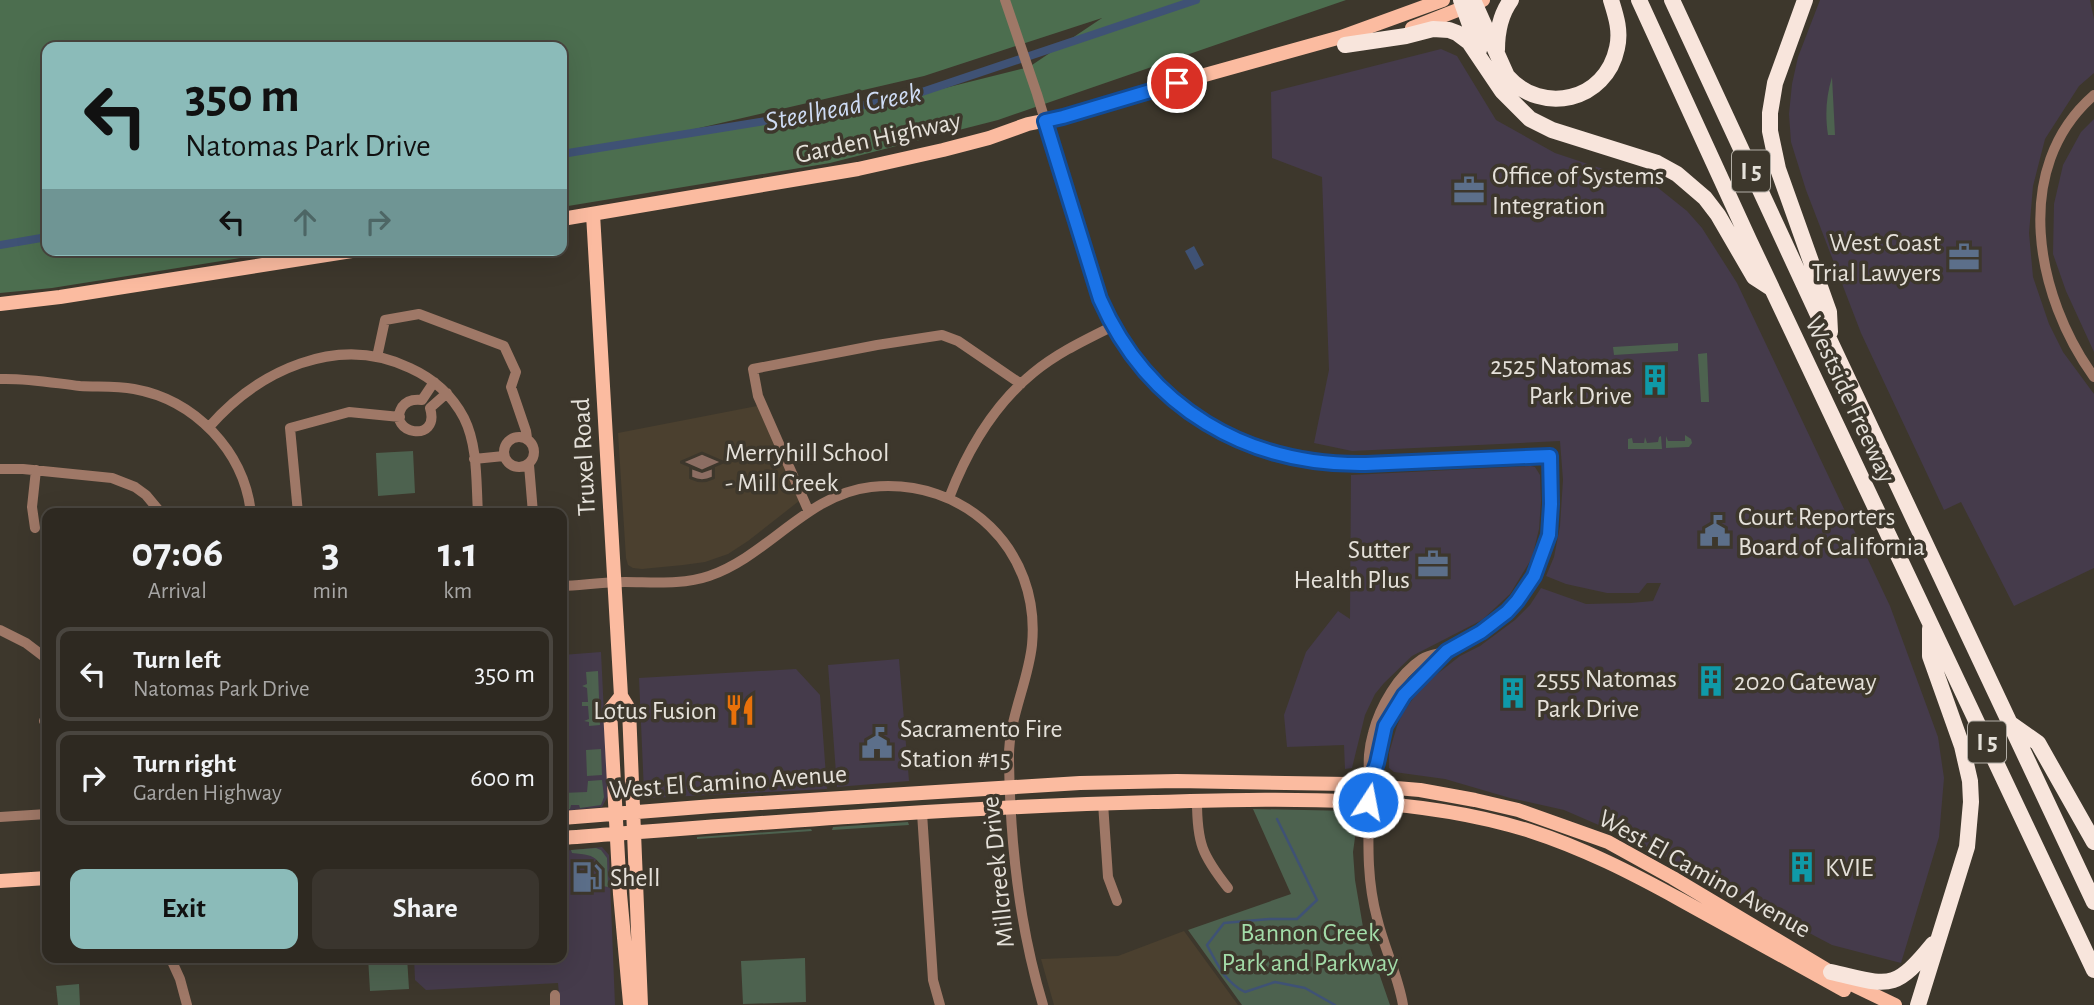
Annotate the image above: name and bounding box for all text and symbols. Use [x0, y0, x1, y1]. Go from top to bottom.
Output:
pin [1147, 53, 1207, 113]
icon: arrive [1158, 64, 1196, 102]
icon: left [70, 70, 161, 161]
text: 350 m [185, 72, 300, 121]
water label: Steelhead Creek [763, 79, 924, 137]
street label: Garden Highway [793, 108, 963, 168]
text: Natomas Park Drive [185, 130, 431, 162]
road number: I 5 [1732, 150, 1770, 191]
place label: Office of Systems Integration [1492, 163, 1664, 219]
office icon: Office of Systems Integration [1452, 173, 1486, 207]
icon: left [213, 203, 251, 241]
icon: ahead [286, 203, 324, 241]
icon: right [359, 203, 397, 241]
place label: West Coast Trial Lawyers [1812, 230, 1941, 286]
office icon: West Coast Trial Lawyers [1947, 240, 1981, 274]
street label: Westside Freeway [1800, 312, 1900, 487]
place label: 2525 Natomas Park Drive [1490, 353, 1632, 409]
building icon: 2525 Natomas Park Drive [1638, 363, 1672, 397]
street label: Truxel Road [568, 397, 600, 517]
place label: Merryhill School - Mill Creek [725, 440, 889, 496]
school or university icon: Merryhill School - Mill Creek [685, 450, 719, 484]
place label: Court Reporters Board of California [1738, 504, 1925, 560]
public building icon: Court Reporters Board of California [1698, 514, 1732, 548]
text: 07:06 [131, 532, 223, 574]
text: 3 [321, 532, 340, 574]
text: 1.1 [438, 532, 478, 574]
place label: Sutter Health Plus [1293, 537, 1411, 593]
office icon: Sutter Health Plus [1416, 547, 1450, 581]
text: Arrival [148, 580, 207, 603]
text: min [313, 580, 348, 603]
text: km [443, 580, 472, 603]
text: Turn left [133, 647, 221, 673]
icon: left [74, 655, 112, 693]
text: 350 m [475, 661, 535, 687]
building icon: 2020 Gateway [1694, 664, 1728, 698]
place label: 2555 Natomas Park Drive [1536, 666, 1677, 722]
place label: 2020 Gateway [1734, 669, 1877, 695]
building icon: 2555 Natomas Park Drive [1496, 676, 1530, 710]
text: Natomas Park Drive [133, 678, 310, 701]
restaurant icon: Lotus Fusion [723, 693, 757, 727]
place label: Lotus Fusion [593, 698, 717, 724]
place label: Sacramento Fire Station #15 [900, 716, 1063, 772]
road number: I 5 [1968, 722, 2006, 762]
public building icon: Sacramento Fire Station #15 [860, 726, 894, 760]
text: Turn right [133, 751, 236, 777]
icon: right [74, 759, 112, 797]
street label: West El Camino Avenue [608, 761, 848, 803]
text: 600 m [470, 765, 535, 791]
position arrow [1331, 765, 1405, 839]
text: Garden Highway [133, 782, 282, 805]
street label: Millcreek Drive [977, 795, 1019, 949]
street label: West El Camino Avenue [1594, 805, 1815, 943]
building icon: KVIE [1785, 850, 1819, 884]
place label: KVIE [1825, 855, 1873, 881]
fuel station icon: Shell [570, 860, 604, 894]
place label: Shell [610, 865, 660, 891]
button: Exit [70, 869, 298, 949]
button: Share [312, 869, 539, 949]
park label: Bannon Creek Park and Parkway [1222, 920, 1398, 976]

